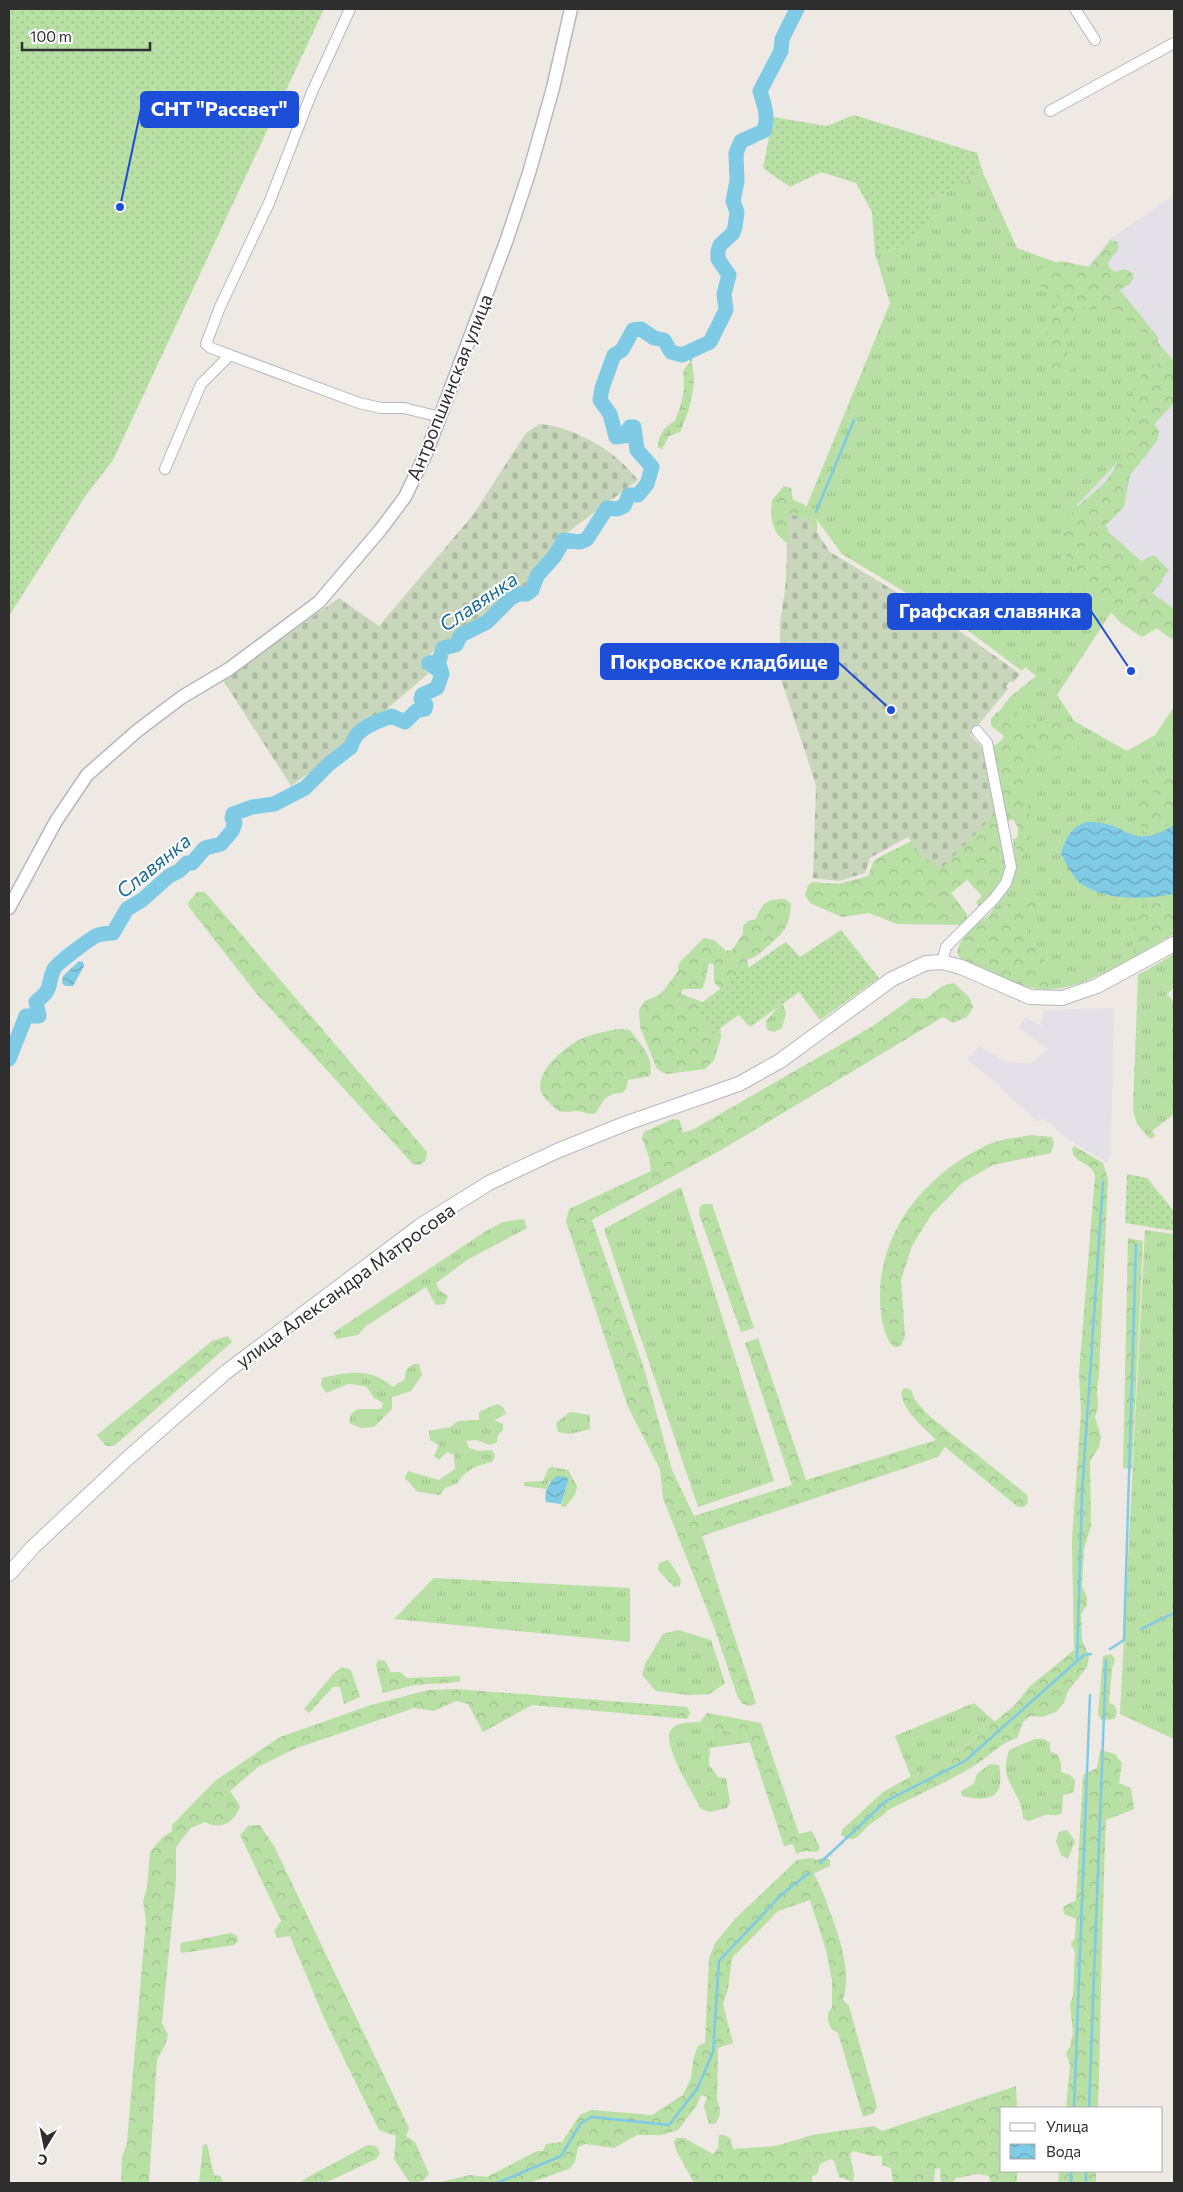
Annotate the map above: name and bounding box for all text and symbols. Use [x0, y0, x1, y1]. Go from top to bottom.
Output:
scale bar [22, 20, 150, 52]
text: 100 m [30, 27, 72, 45]
callout: СНТ "Рассвет" [141, 92, 298, 127]
text: СНТ "Рассвет" [151, 96, 287, 120]
street label: Антропшинская улица [401, 291, 497, 483]
water label: Славянка [434, 566, 522, 636]
callout: Графская славянка [888, 594, 1091, 629]
text: Графская славянка [899, 598, 1081, 622]
callout: Покровское кладбище [601, 644, 838, 679]
text: Покровское кладбище [610, 649, 828, 673]
water label: Славянка [111, 828, 195, 902]
street label: улица Александра Матросова [231, 1198, 459, 1372]
legend [1000, 2107, 1163, 2172]
text: Улица [1046, 2117, 1088, 2135]
north arrow [20, 2122, 70, 2172]
text: Вода [1046, 2142, 1081, 2160]
text: С [36, 2151, 49, 2169]

